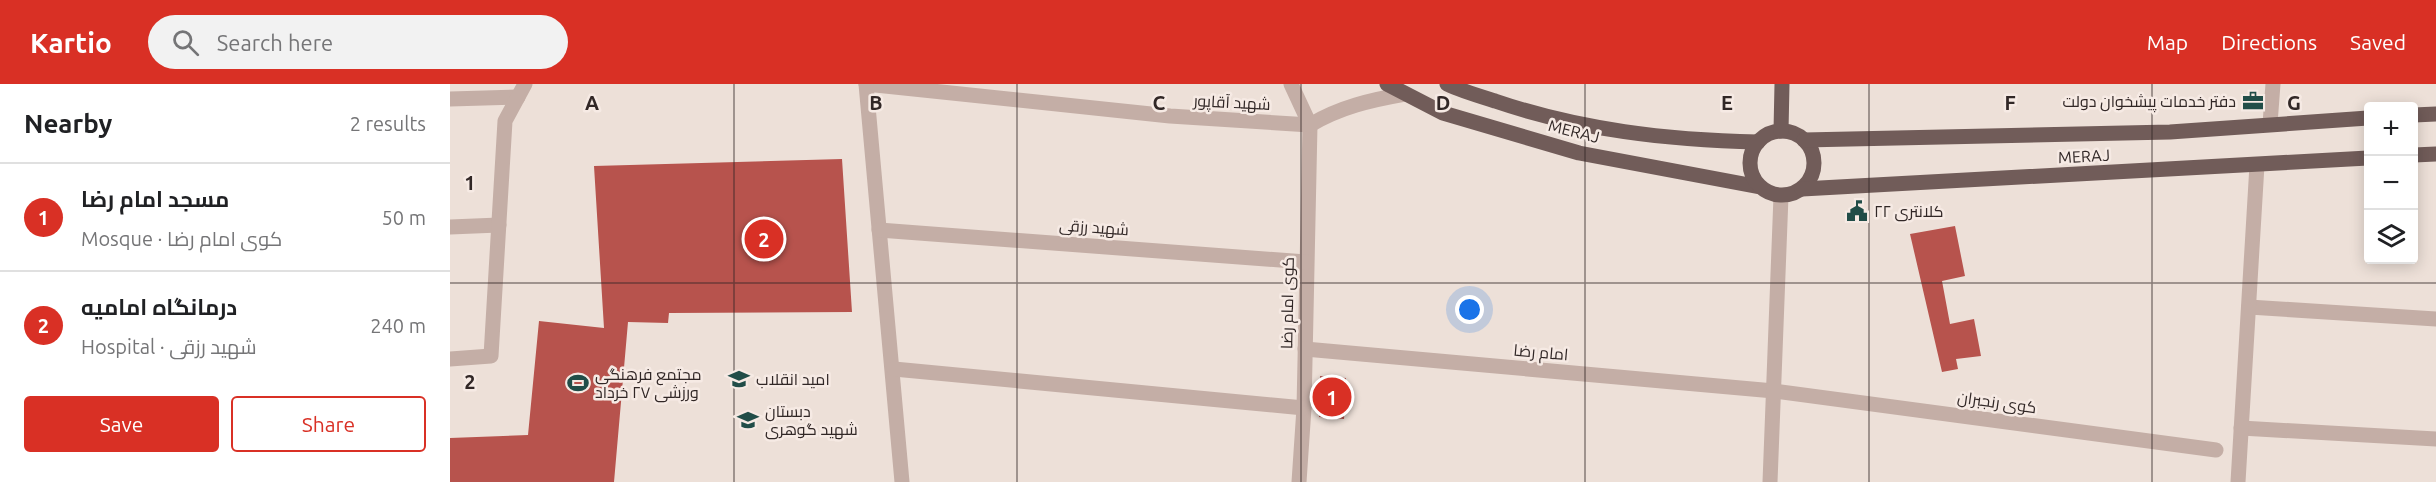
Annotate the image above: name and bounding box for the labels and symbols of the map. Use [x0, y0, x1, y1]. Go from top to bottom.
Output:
office icon: دفتر خدمات پیشخوان دولت [2241, 89, 2265, 113]
text: A [585, 91, 599, 114]
text: B [869, 91, 883, 114]
text: C [1153, 91, 1166, 114]
street label: شهید آقاپور [1192, 91, 1271, 116]
text: D [1436, 91, 1450, 114]
text: E [1721, 91, 1733, 114]
text: F [2004, 91, 2016, 114]
text: G [2287, 91, 2301, 114]
place label: دفتر خدمات پیشخوان دولت [2062, 92, 2236, 113]
street label: MERAJ [1547, 116, 1601, 146]
street label: MERAJ [2058, 146, 2110, 166]
text: 1 [464, 171, 476, 194]
public building icon: کلانتری ٢٢ [1845, 199, 1869, 223]
place label: کلانتری ٢٢ [1874, 202, 1943, 222]
pin: 2 [744, 216, 784, 262]
street label: شهید رزقی [1058, 216, 1129, 240]
street label: کوی امام رضا [1277, 257, 1300, 349]
your location [1455, 295, 1484, 324]
street label: امام رضا [1513, 341, 1569, 366]
place label: مجتمع فرهنگی ورزشی ۲۷ خرداد [595, 365, 702, 403]
school or university icon: امید انقلاب [727, 367, 751, 391]
text: 2 [464, 370, 476, 393]
place label: امید انقلاب [756, 370, 830, 389]
sports icon: مجتمع فرهنگی ورزشی ۲۷ خرداد [566, 371, 590, 395]
pin: 1 [1312, 374, 1352, 420]
street label: کوی رنجبران [1956, 388, 2038, 418]
place label: دبستان شهید گوهری [765, 402, 858, 440]
school or university icon: دبستان شهید گوهری [736, 408, 760, 432]

